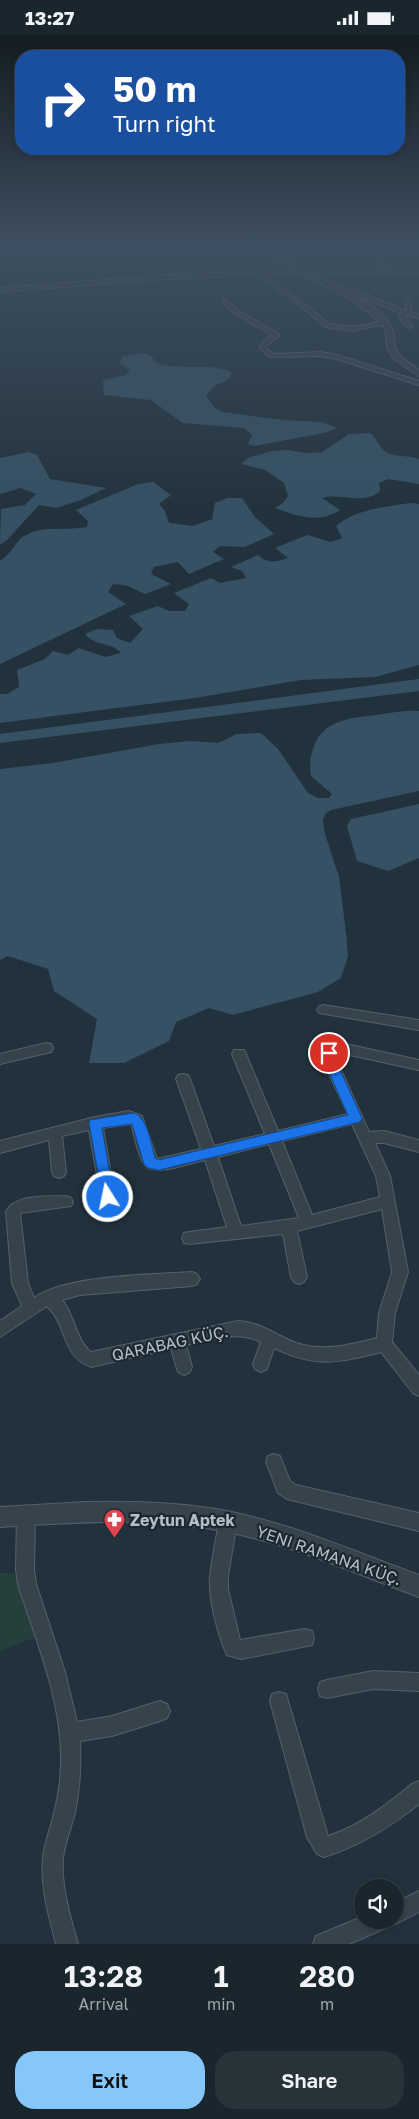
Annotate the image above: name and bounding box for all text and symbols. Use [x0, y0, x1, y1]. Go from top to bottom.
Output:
text: 13:27 [25, 6, 74, 29]
text: 50 m [113, 68, 196, 110]
icon: right [30, 70, 95, 135]
text: Turn right [113, 110, 216, 137]
pin [308, 1032, 350, 1074]
icon: arrive [315, 1039, 343, 1067]
position arrow [81, 1170, 133, 1222]
street label: QARABAĞ KÜÇ. [110, 1321, 230, 1365]
pharmacy icon: Zeytun Aptek [102, 1508, 126, 1539]
place label: Zeytun Aptek [130, 1510, 236, 1530]
street label: YENI RAMANA KÜÇ. [254, 1521, 404, 1589]
map controls [354, 1879, 404, 1929]
button: sound [354, 1879, 404, 1929]
text: 13:28 [64, 1958, 143, 1994]
text: 1 [214, 1958, 229, 1994]
text: 280 [299, 1958, 355, 1994]
text: Arrival [78, 1994, 129, 2014]
text: min [207, 1994, 235, 2014]
text: m [320, 1994, 334, 2014]
button: Exit [15, 2051, 205, 2109]
button: Share [215, 2051, 404, 2109]

